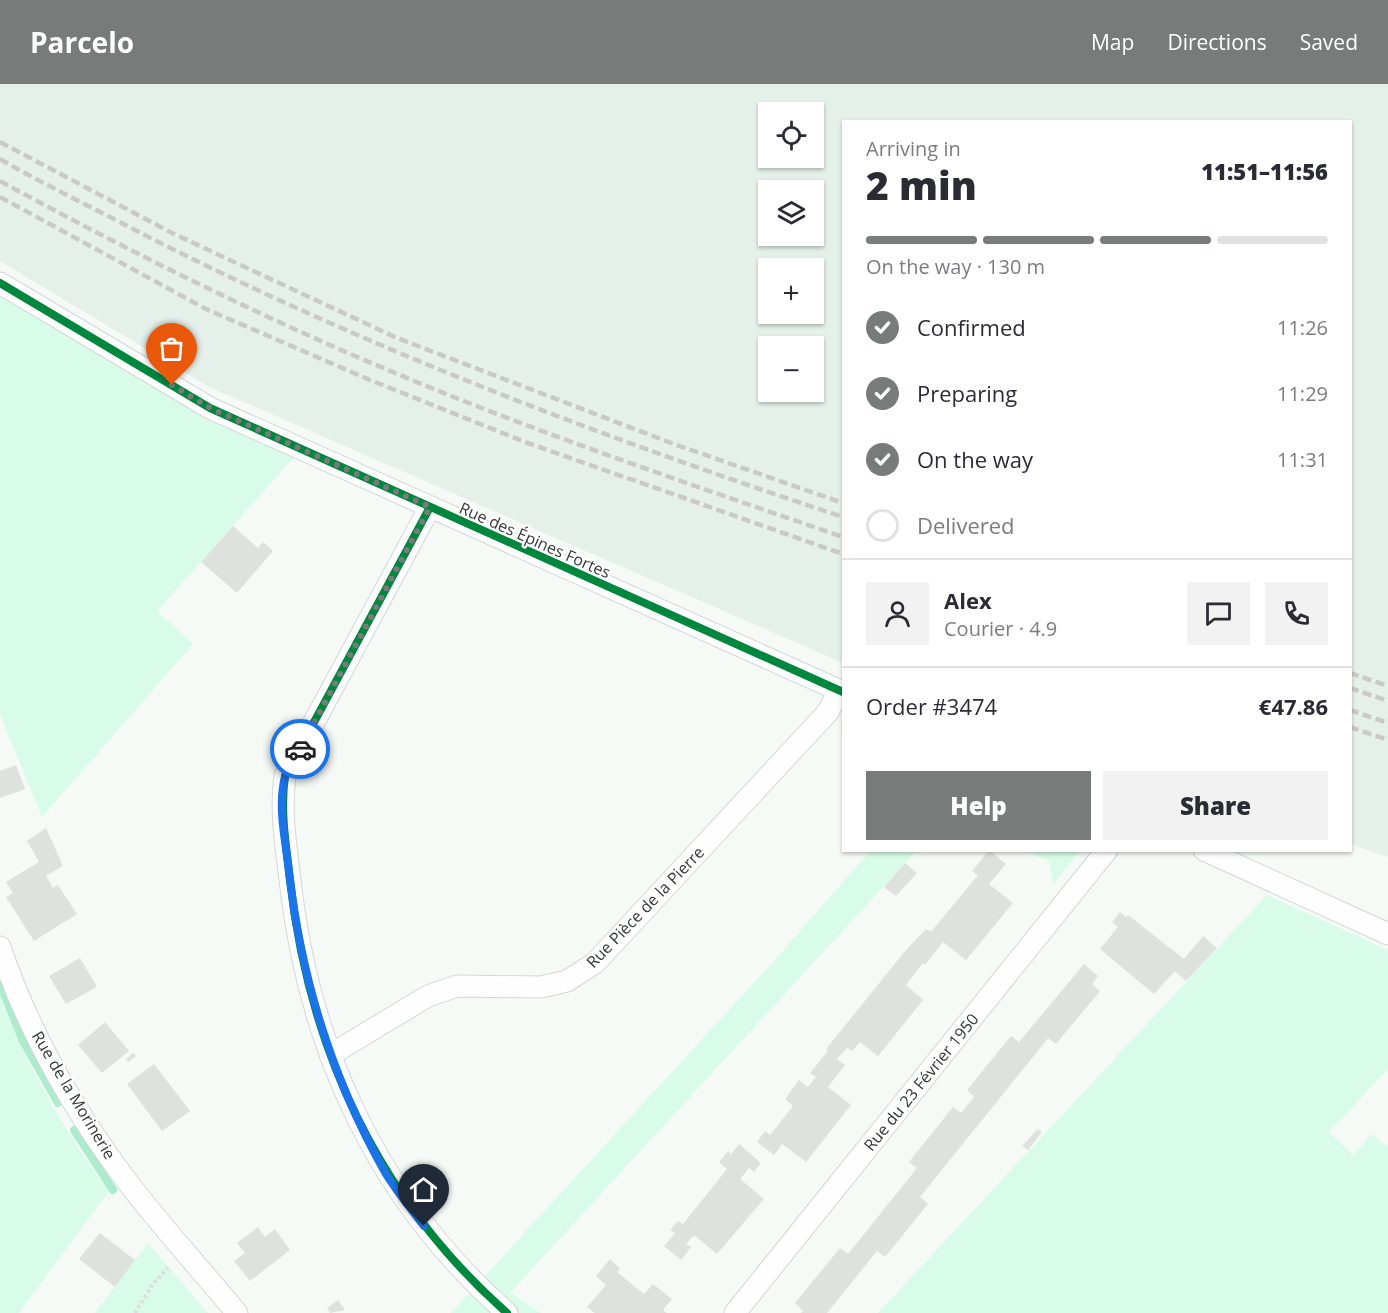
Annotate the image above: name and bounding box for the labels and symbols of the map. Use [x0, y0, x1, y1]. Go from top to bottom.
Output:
pin [146, 323, 197, 385]
street label: Rue des Épines Fortes [456, 497, 614, 583]
courier [270, 719, 330, 779]
street label: Rue Pièce de la Pierre [581, 841, 709, 973]
street label: Rue du 23 Février 1950 [859, 1009, 983, 1155]
street label: Rue de la Morinerie [27, 1027, 121, 1163]
pin [398, 1164, 449, 1226]

